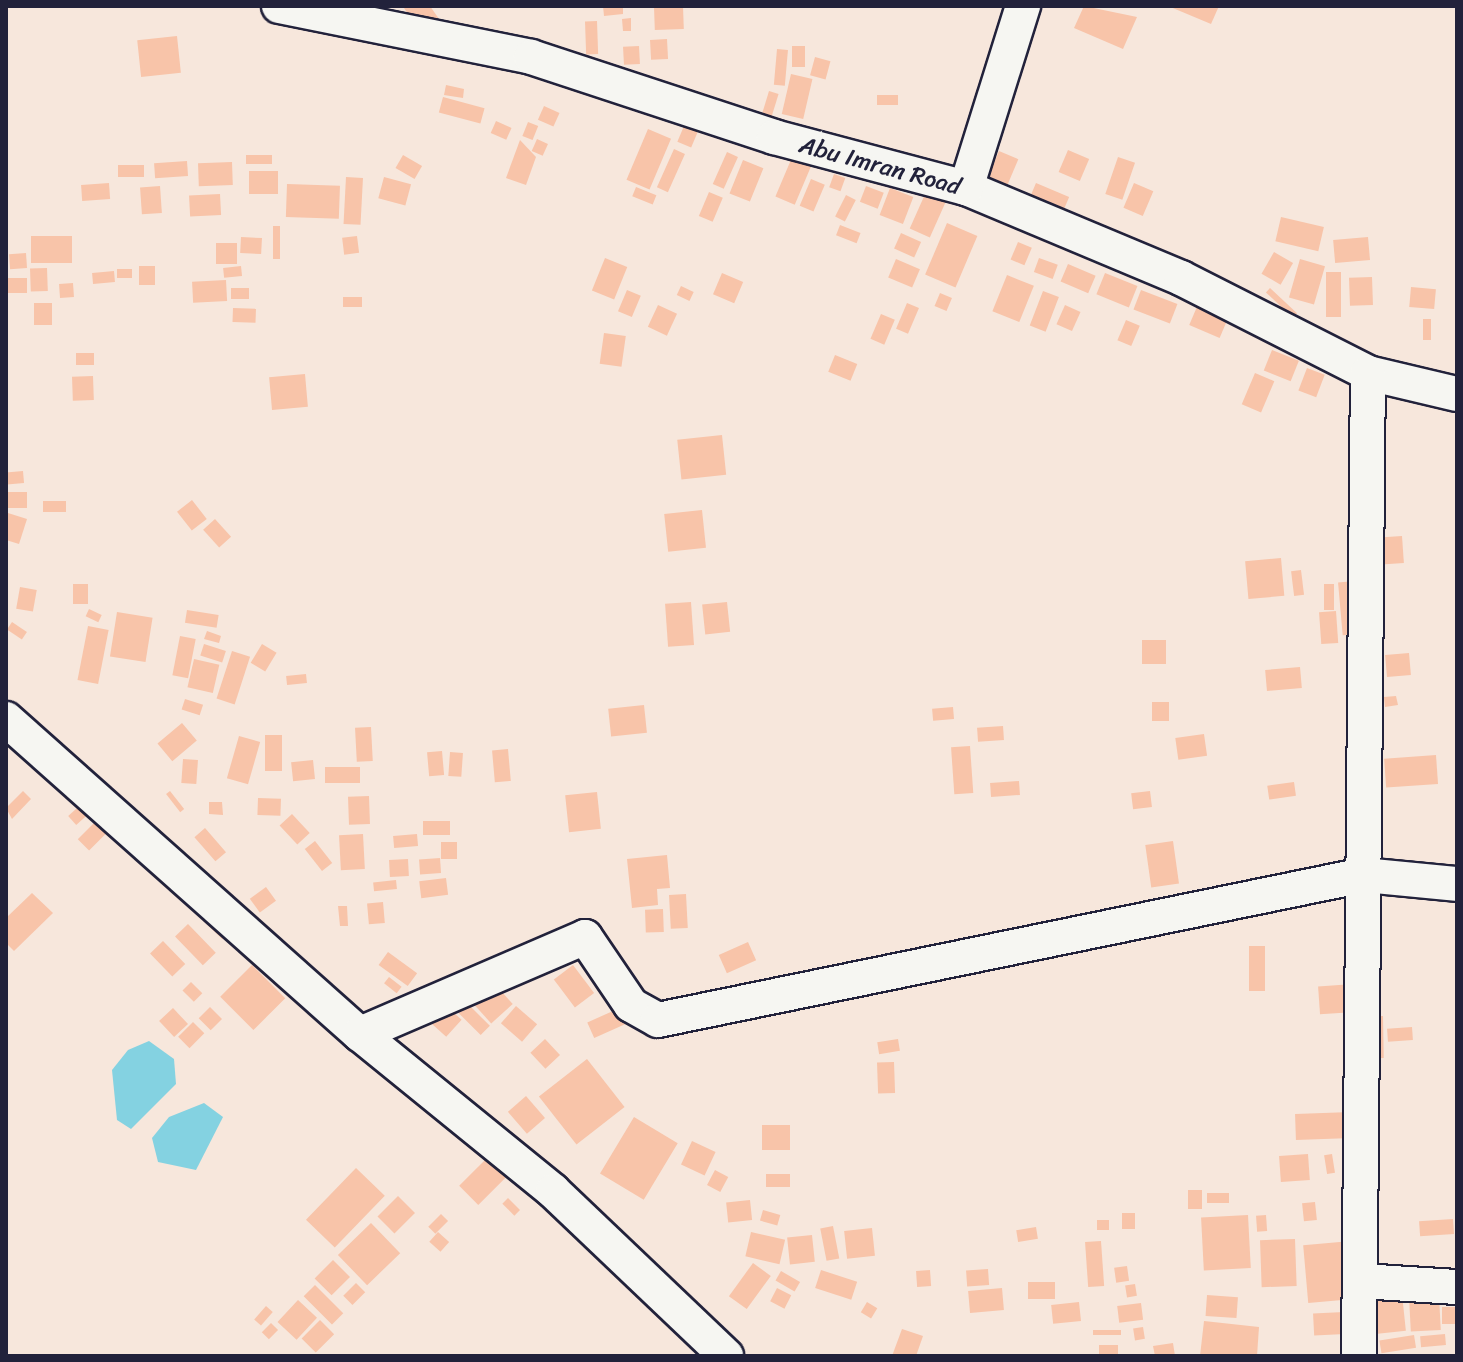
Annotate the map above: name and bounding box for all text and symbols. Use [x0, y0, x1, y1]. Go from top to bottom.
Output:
street label: Abu Imran Road [795, 130, 965, 202]

